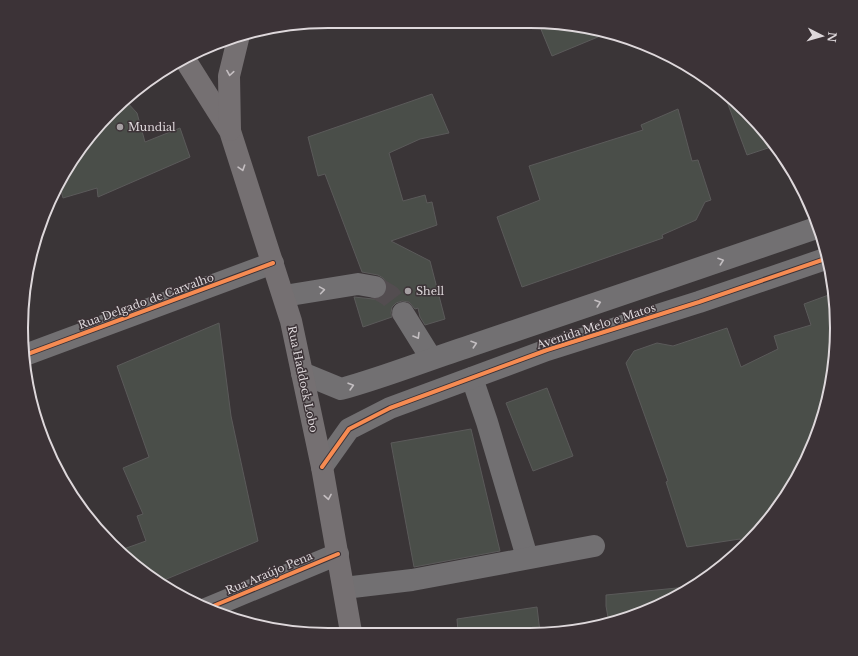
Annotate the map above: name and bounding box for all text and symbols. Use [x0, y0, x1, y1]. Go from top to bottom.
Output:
north arrow [802, 16, 842, 56]
text: N [824, 31, 839, 44]
one-way arrow [226, 70, 235, 76]
place label: Mundial [128, 120, 176, 134]
marker: Mundial [115, 122, 125, 132]
one-way arrow [237, 165, 246, 172]
one-way arrow [717, 257, 724, 266]
street label: Rua Delgado de Carvalho [76, 270, 216, 332]
place label: Shell [416, 284, 445, 298]
one-way arrow [319, 286, 325, 295]
marker: Shell [403, 286, 413, 296]
one-way arrow [594, 299, 601, 308]
street label: Avenida Melo e Matos [534, 300, 657, 352]
street label: Rua Haddock Lobo [285, 324, 321, 434]
one-way arrow [412, 332, 420, 339]
one-way arrow [471, 340, 478, 349]
one-way arrow [348, 382, 355, 391]
one-way arrow [323, 494, 331, 500]
street label: Rua Araújo Pena [224, 548, 315, 598]

